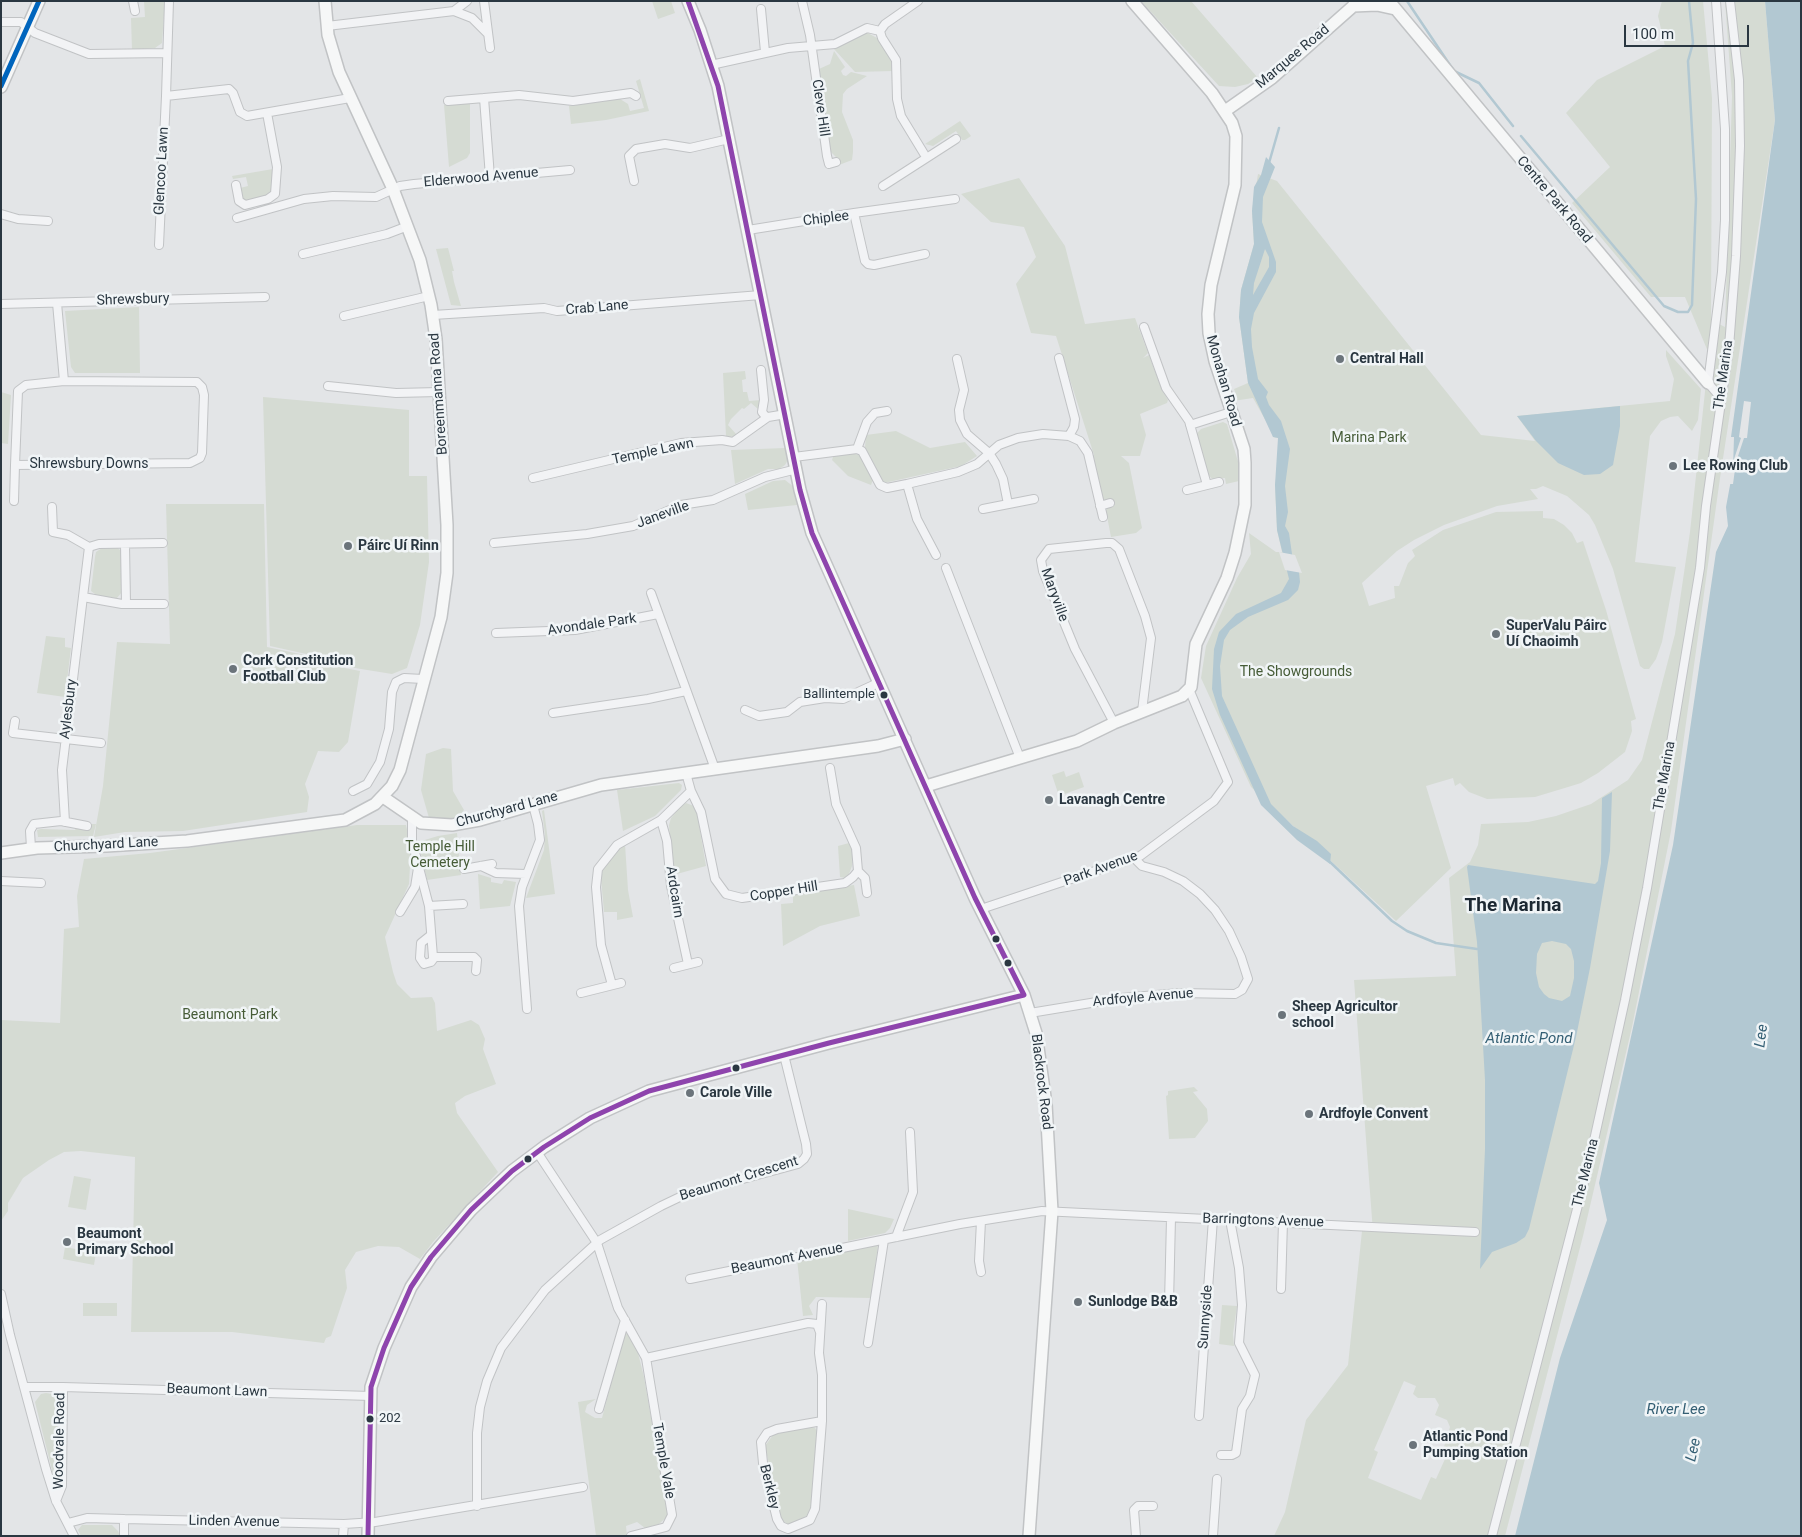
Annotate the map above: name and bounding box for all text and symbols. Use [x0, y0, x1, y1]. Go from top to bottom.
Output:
scale bar [1627, 15, 1752, 47]
street label: Marquee Road [1253, 21, 1333, 93]
text: 100 m [1632, 25, 1674, 43]
street label: Cleve Hill [808, 78, 832, 138]
street label: Glencoo Lawn [151, 126, 173, 216]
street label: Centre Park Road [1513, 153, 1595, 247]
street label: Elderwood Avenue [423, 165, 539, 191]
street label: Chiplee [802, 208, 850, 230]
street label: Shrewsbury [96, 290, 170, 310]
street label: Crab Lane [565, 297, 629, 319]
street label: Boreenmanna Road [426, 332, 452, 456]
street label: Monahan Road [1202, 333, 1244, 429]
street label: The Marina [1711, 339, 1737, 411]
place label: Central Hall [1350, 351, 1424, 367]
marker: Central Hall [1334, 353, 1346, 365]
park label: Marina Park [1331, 430, 1407, 446]
street label: Temple Lawn [611, 435, 695, 469]
street label: Shrewsbury Downs [30, 456, 148, 472]
place label: Lee Rowing Club [1683, 458, 1788, 474]
marker: Lee Rowing Club [1667, 460, 1679, 472]
street label: Janeville [634, 498, 692, 532]
place label: Páirc Uí Rinn [358, 538, 439, 554]
marker: Páirc Uí Rinn [342, 540, 354, 552]
street label: Maryville [1037, 566, 1071, 624]
street label: Avondale Park [547, 610, 637, 640]
place label: SuperValu Páirc Uí Chaoimh [1506, 618, 1607, 650]
marker: SuperValu Páirc Uí Chaoimh [1490, 628, 1502, 640]
place label: Cork Constitution Football Club [243, 653, 353, 686]
marker: Cork Constitution Football Club [227, 663, 239, 675]
park label: The Showgrounds [1240, 664, 1352, 680]
street label: Aylesbury [57, 678, 81, 740]
place label: Ballintemple [803, 687, 875, 703]
marker: Ballintemple [879, 690, 889, 700]
street label: The Marina [1651, 740, 1679, 812]
street label: Churchyard Lane [454, 788, 560, 832]
place label: Lavanagh Centre [1059, 792, 1165, 808]
marker: Lavanagh Centre [1043, 794, 1055, 806]
street label: Churchyard Lane [53, 834, 159, 856]
park label: Temple Hill Cemetery [405, 839, 475, 872]
street label: Park Avenue [1062, 848, 1140, 890]
street label: Ardcairn [662, 865, 686, 919]
street label: Copper Hill [749, 878, 819, 906]
district label: The Marina [1464, 895, 1562, 917]
unlabelled marker [991, 934, 1001, 944]
unlabelled marker [1003, 958, 1013, 968]
street label: Ardfoyle Avenue [1092, 985, 1194, 1011]
place label: Sheep Agricultor school [1292, 999, 1398, 1032]
park label: Beaumont Park [182, 1007, 278, 1023]
marker: Sheep Agricultor school [1276, 1009, 1288, 1021]
water label: Lee [1752, 1023, 1772, 1049]
water label: Atlantic Pond [1486, 1030, 1572, 1048]
street label: Blackrock Road [1027, 1033, 1055, 1131]
unlabelled marker [731, 1063, 741, 1073]
place label: Carole Ville [700, 1085, 772, 1101]
marker: Carole Ville [684, 1087, 696, 1099]
place label: Ardfoyle Convent [1319, 1106, 1428, 1122]
marker: Ardfoyle Convent [1303, 1108, 1315, 1120]
street label: The Marina [1569, 1137, 1603, 1209]
street label: Beaumont Crescent [678, 1153, 800, 1205]
unlabelled marker [523, 1154, 533, 1164]
street label: Barringtons Avenue [1202, 1210, 1324, 1232]
place label: Beaumont Primary School [77, 1226, 174, 1258]
marker: Beaumont Primary School [61, 1236, 73, 1248]
street label: Beaumont Avenue [730, 1240, 844, 1278]
street label: Sunnyside [1195, 1284, 1217, 1350]
place label: Sunlodge B&B [1088, 1294, 1178, 1310]
marker: Sunlodge B&B [1072, 1296, 1084, 1308]
street label: Beaumont Lawn [166, 1381, 268, 1401]
street label: Woodvale Road [51, 1392, 69, 1490]
water label: River Lee [1646, 1401, 1706, 1419]
place label: 202 [379, 1411, 401, 1427]
marker: 202 [365, 1414, 375, 1424]
street label: Temple Vale [648, 1422, 678, 1500]
place label: Atlantic Pond Pumping Station [1423, 1429, 1528, 1461]
water label: Lee [1683, 1437, 1705, 1463]
marker: Atlantic Pond Pumping Station [1407, 1439, 1419, 1451]
street label: Berkley [755, 1463, 783, 1511]
street label: Linden Avenue [188, 1513, 280, 1531]

